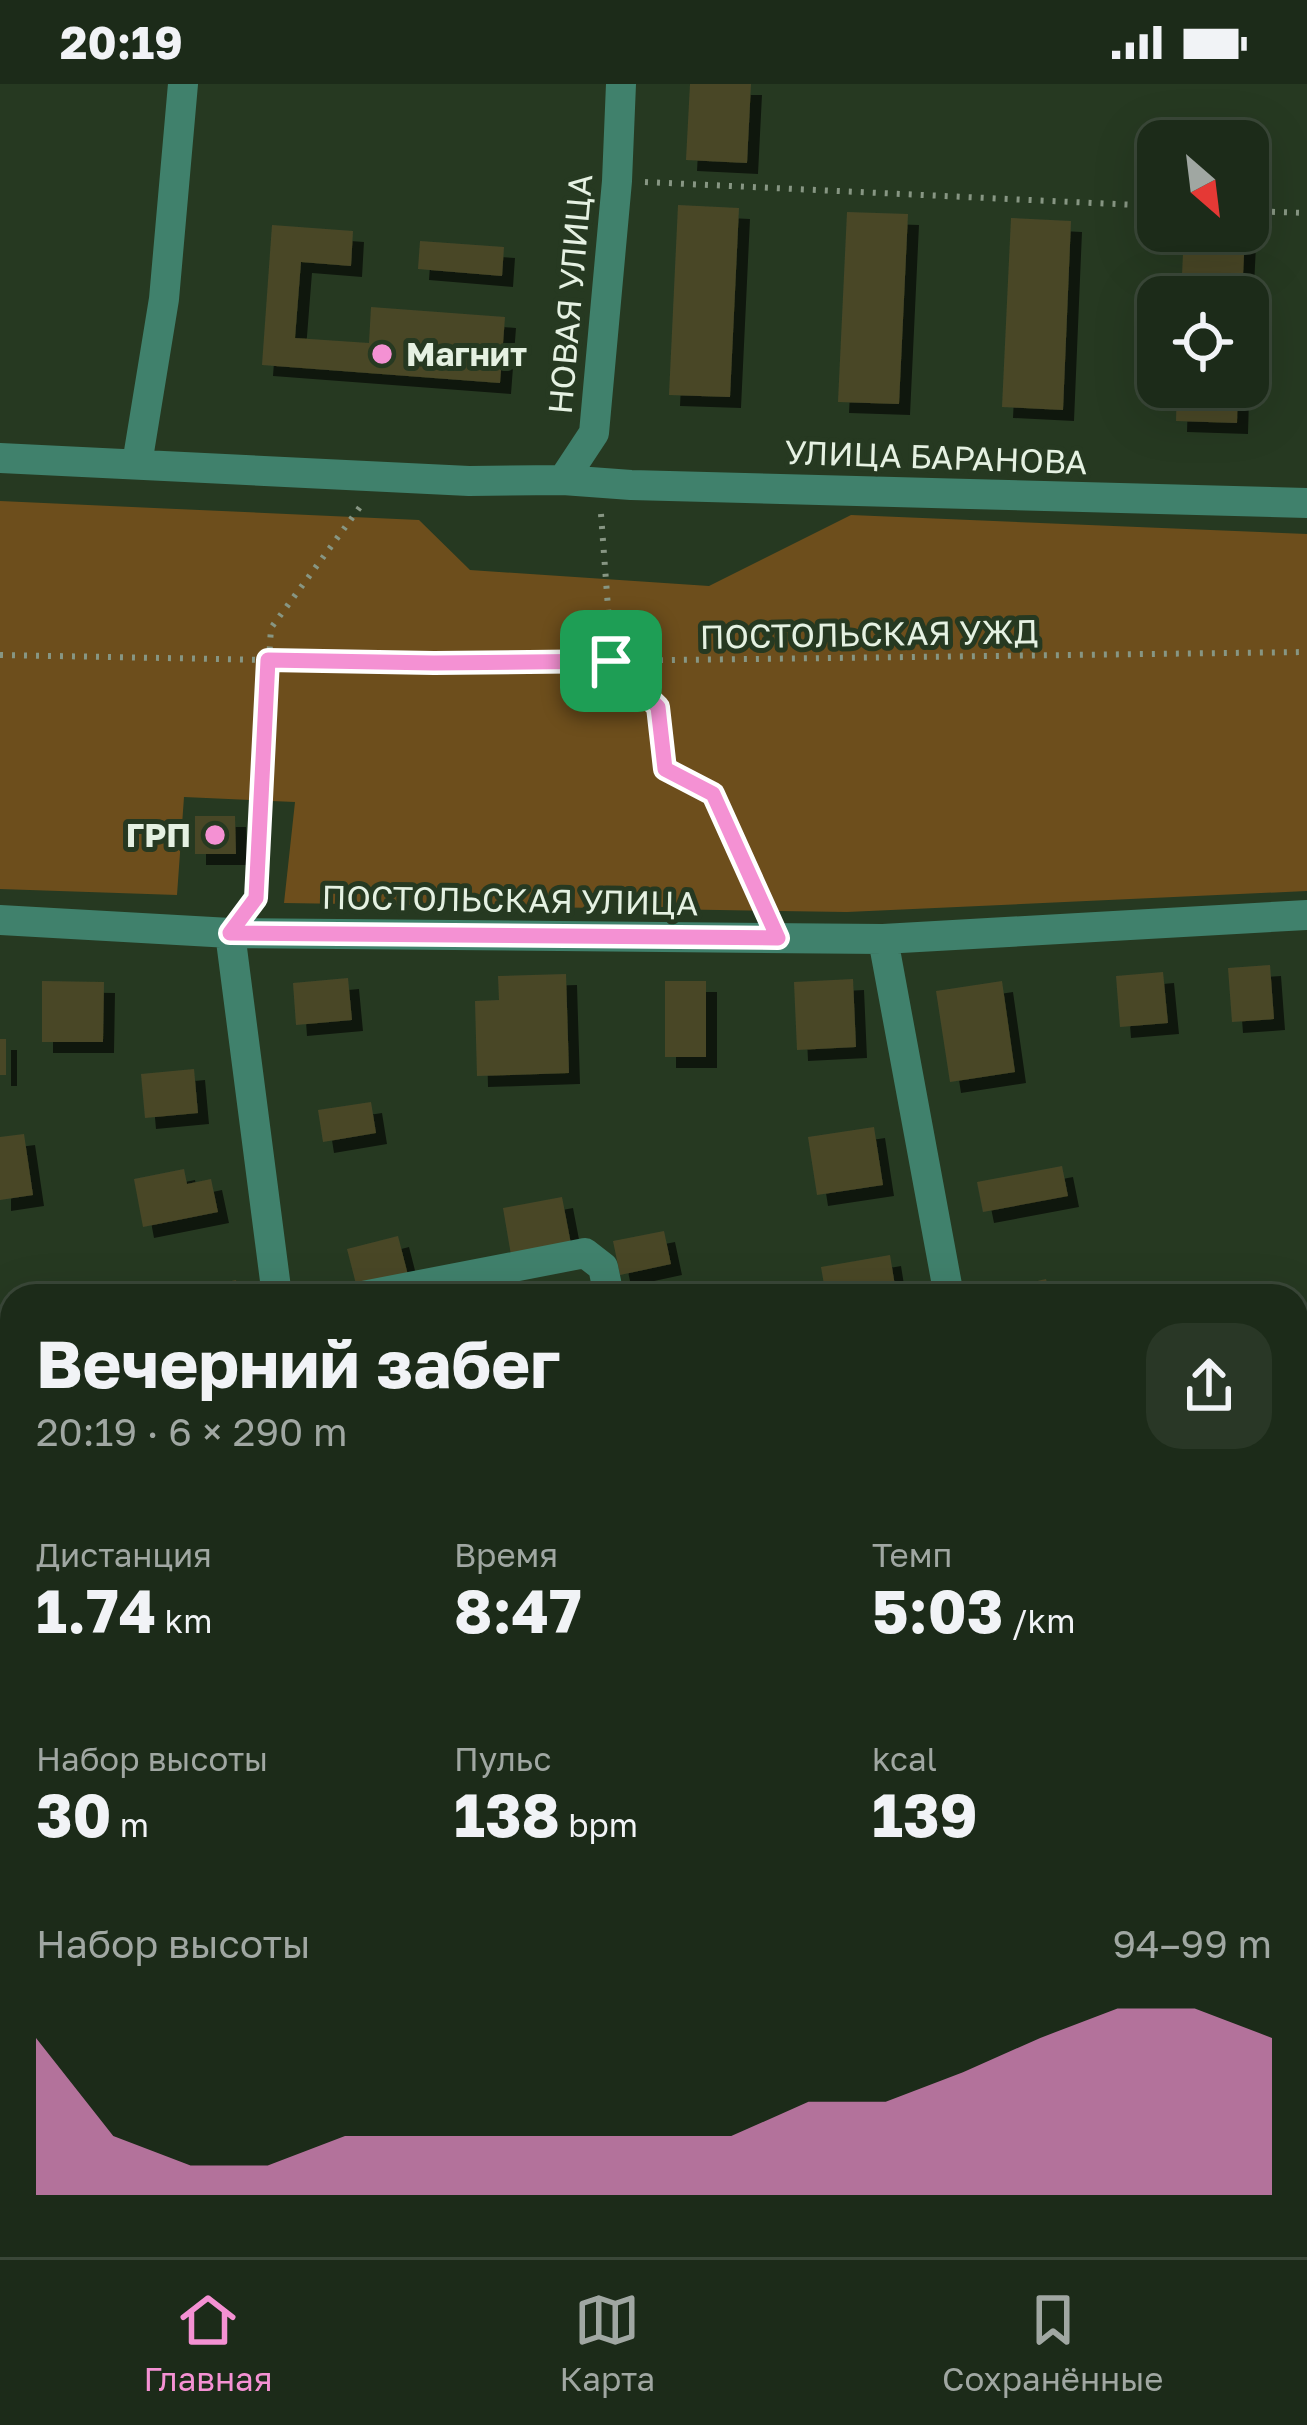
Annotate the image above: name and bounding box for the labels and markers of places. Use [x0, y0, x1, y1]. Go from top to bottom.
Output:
place label: Магнит [406, 334, 527, 373]
marker: Магнит [369, 341, 395, 367]
pin [560, 610, 662, 712]
place label: ГРП [126, 815, 191, 854]
marker: ГРП [202, 822, 228, 848]

